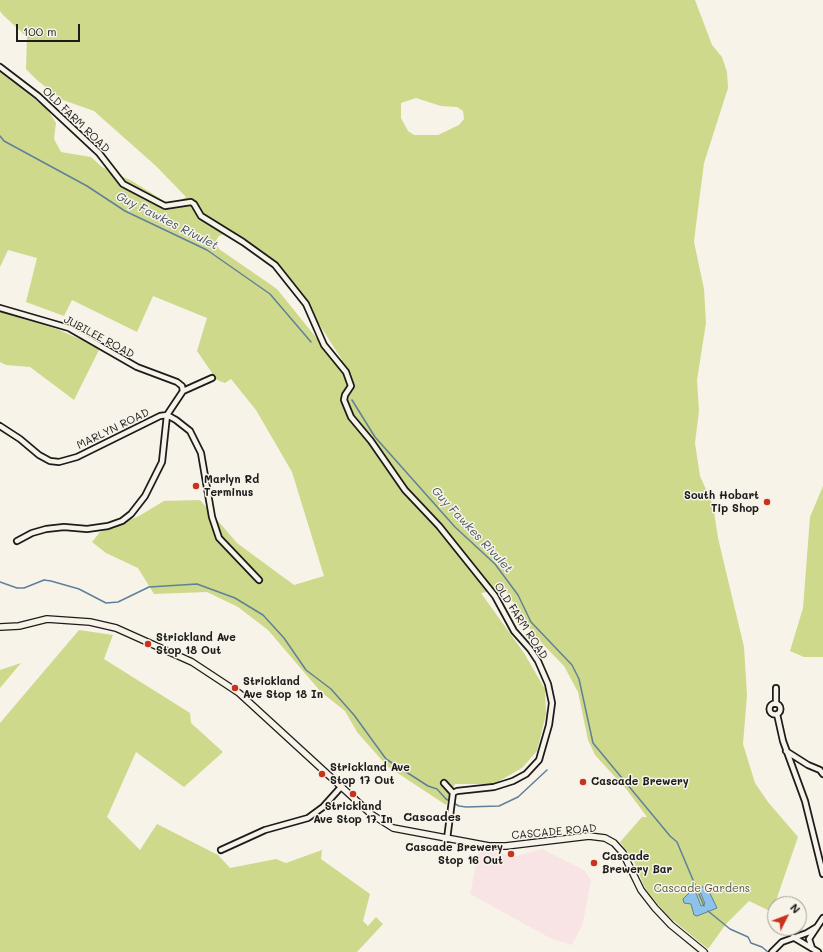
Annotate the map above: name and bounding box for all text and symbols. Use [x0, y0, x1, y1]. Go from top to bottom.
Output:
scale bar [18, 16, 82, 42]
text: 100 m [23, 23, 57, 39]
street label: OLD FARM ROAD [40, 85, 112, 155]
water label: Guy Fawkes Rivulet [114, 189, 220, 253]
street label: JUBILEE ROAD [62, 313, 136, 361]
street label: MARLYN ROAD [75, 406, 151, 452]
place label: Marlyn Rd Terminus [204, 473, 259, 499]
marker: Marlyn Rd Terminus [191, 481, 201, 491]
water label: Guy Fawkes Rivulet [428, 484, 516, 576]
place label: South Hobart Tip Shop [684, 489, 759, 515]
marker: South Hobart Tip Shop [762, 497, 772, 507]
street label: OLD FARM ROAD [491, 580, 551, 662]
place label: Strickland Ave Stop 18 Out [156, 631, 236, 657]
marker: Strickland Ave Stop 18 Out [143, 639, 153, 649]
place label: Strickland Ave Stop 18 In [243, 675, 323, 701]
marker: Strickland Ave Stop 18 In [230, 683, 240, 693]
place label: Strickland Ave Stop 17 Out [330, 761, 410, 787]
marker: Strickland Ave Stop 17 Out [317, 769, 327, 779]
place label: Cascade Brewery [591, 775, 689, 789]
marker: Cascade Brewery [578, 777, 588, 787]
marker: Strickland Ave Stop 17 In [348, 789, 358, 799]
place label: Strickland Ave Stop 17 In [313, 800, 393, 826]
district label: Cascades [403, 810, 461, 824]
street label: CASCADE ROAD [511, 822, 597, 842]
place label: Cascade Brewery Stop 16 Out [405, 841, 503, 867]
marker: Cascade Brewery Stop 16 Out [506, 849, 516, 859]
place label: Cascade Brewery Bar [602, 850, 672, 876]
marker: Cascade Brewery Bar [589, 858, 599, 868]
park label: Cascade Gardens [654, 882, 750, 896]
north arrow [767, 896, 807, 936]
text: N [787, 900, 804, 916]

